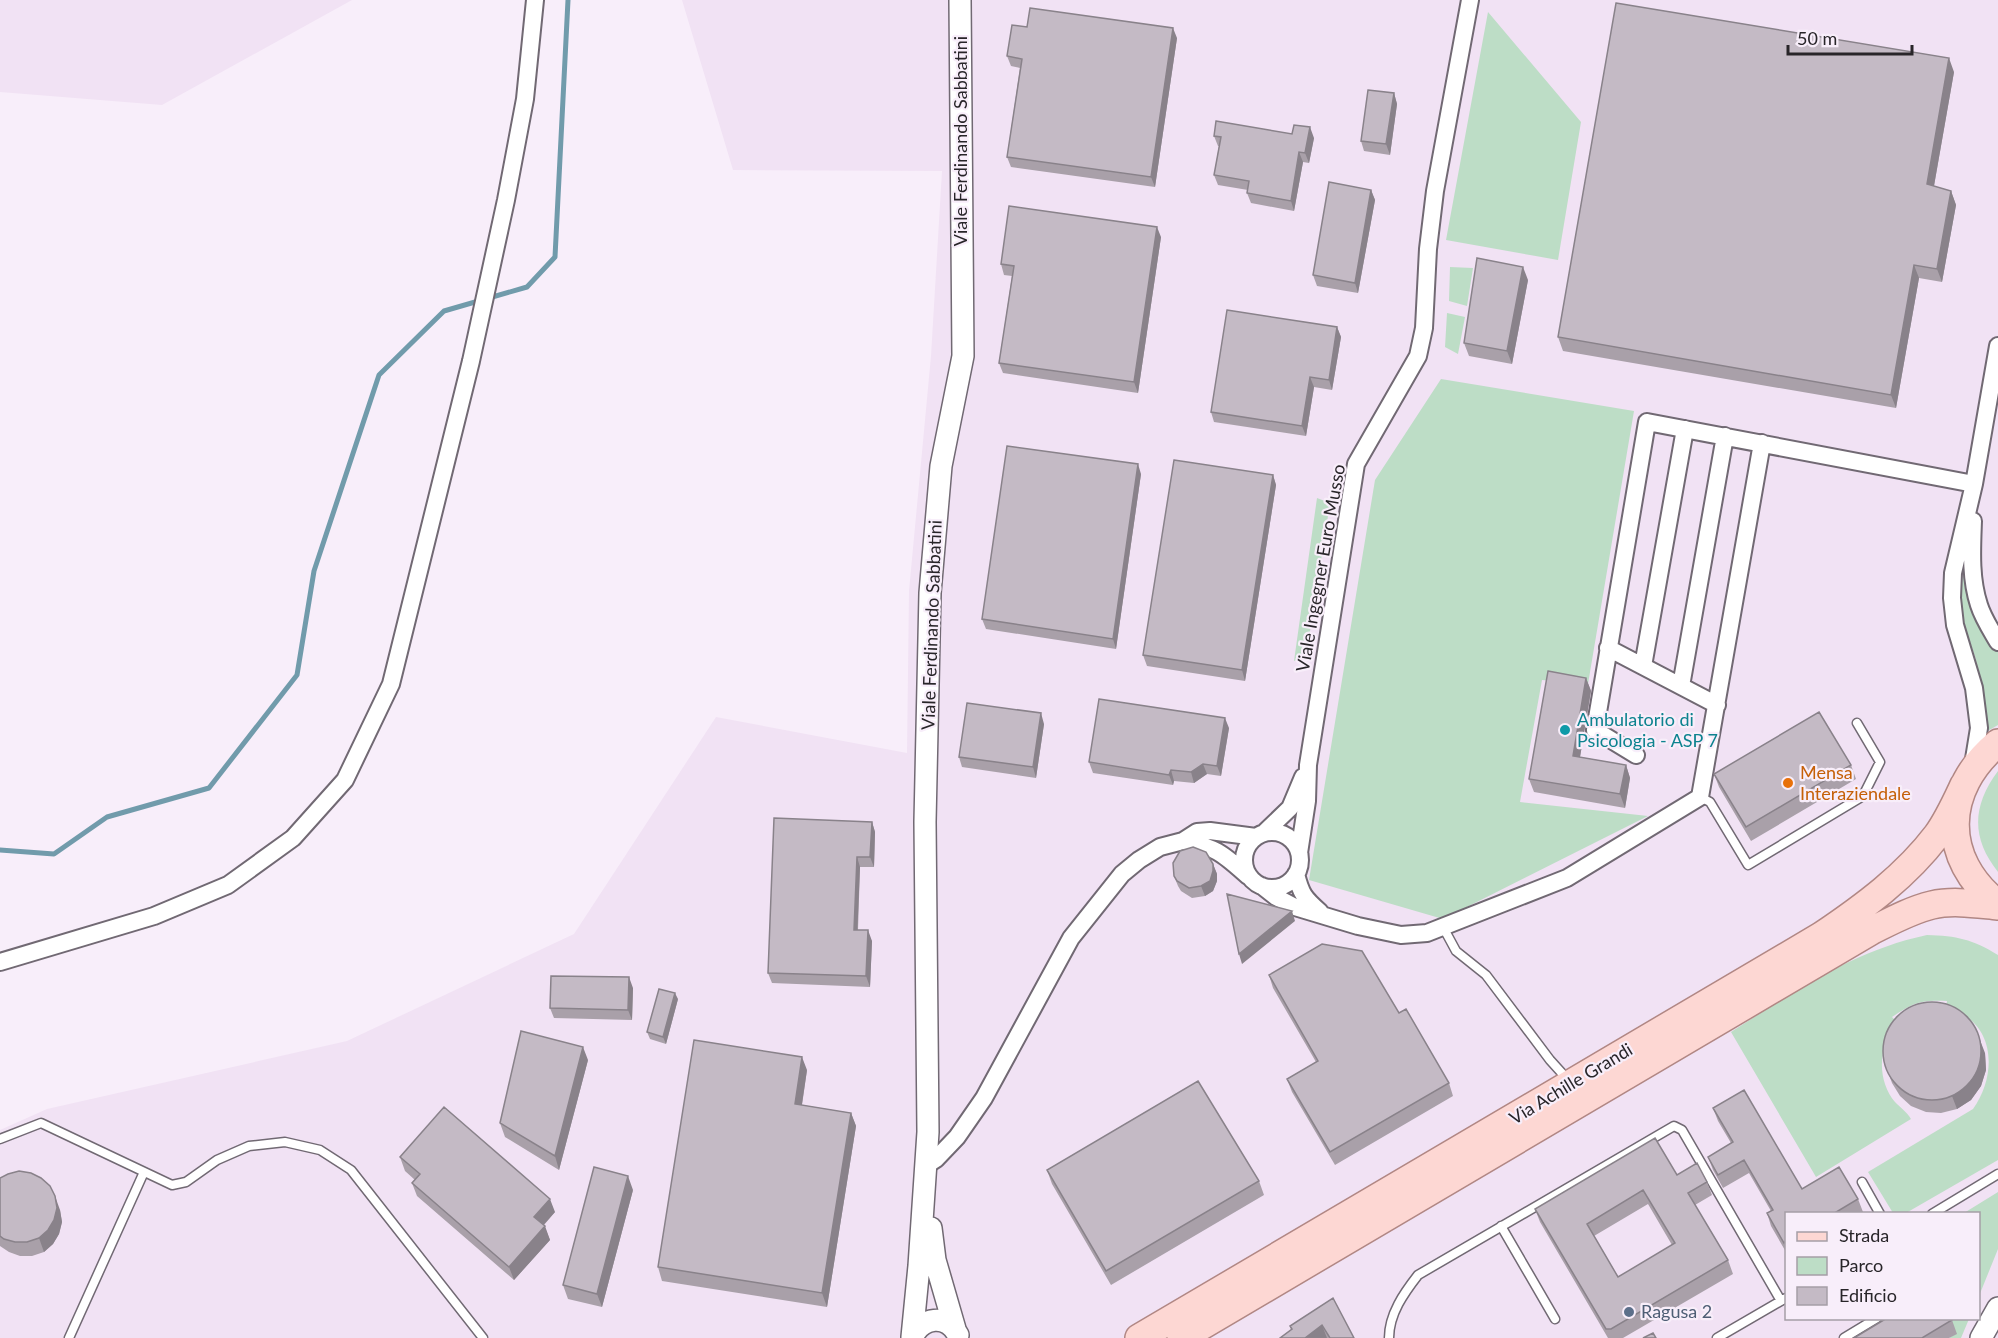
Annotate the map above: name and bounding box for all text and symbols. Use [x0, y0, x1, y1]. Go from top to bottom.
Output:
scale bar [1788, 18, 1912, 56]
text: 50 m [1797, 27, 1837, 49]
street label: Viale Ferdinando Sabbatini [949, 36, 971, 246]
street label: Viale Ingegner Euro Musso [1291, 462, 1349, 673]
street label: Viale Ferdinando Sabbatini [916, 520, 946, 730]
place label: Ambulatorio di Psicologia - ASP 7 [1577, 708, 1718, 751]
marker: Ambulatorio di Psicologia - ASP 7 [1558, 723, 1572, 737]
place label: Mensa Interaziendale [1800, 761, 1911, 804]
marker: Mensa Interaziendale [1781, 776, 1795, 790]
street label: Via Achille Grandi [1505, 1038, 1636, 1129]
legend [1785, 1212, 1980, 1320]
text: Strada [1839, 1224, 1889, 1246]
text: Parco [1839, 1254, 1883, 1276]
text: Edificio [1839, 1284, 1897, 1306]
place label: Ragusa 2 [1641, 1300, 1712, 1322]
marker: Ragusa 2 [1622, 1305, 1636, 1319]

